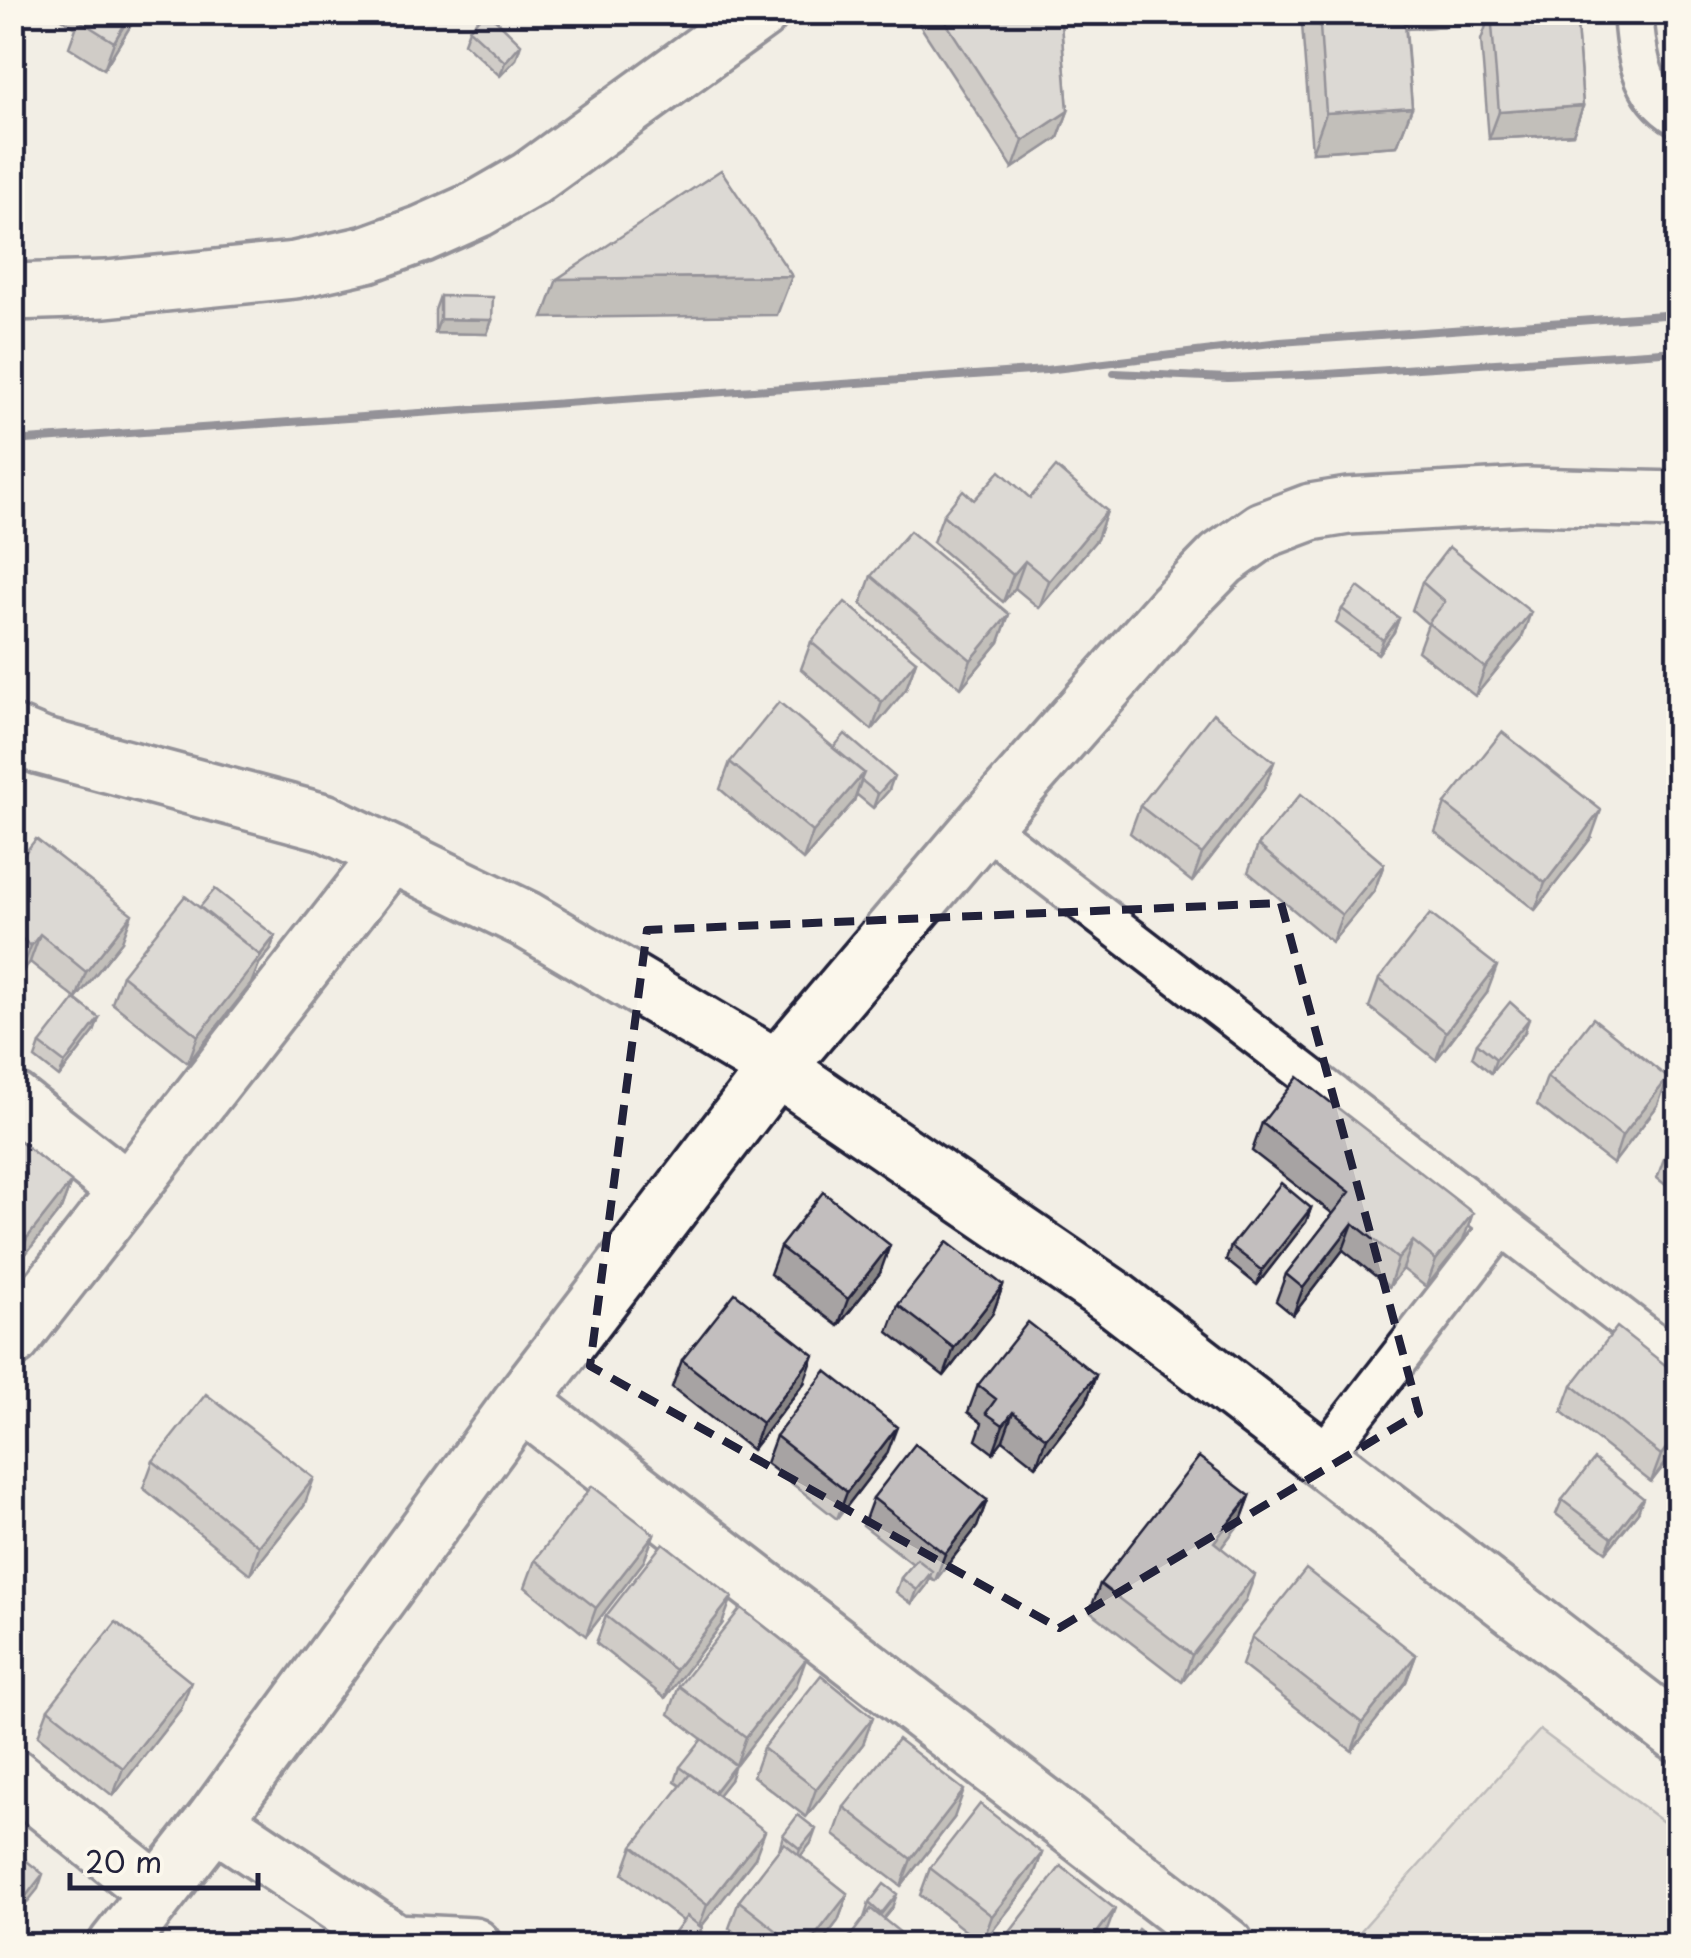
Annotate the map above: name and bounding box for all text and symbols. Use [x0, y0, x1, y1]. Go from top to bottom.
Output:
scale bar [70, 1828, 258, 1890]
text: 20 m [85, 1838, 162, 1883]

